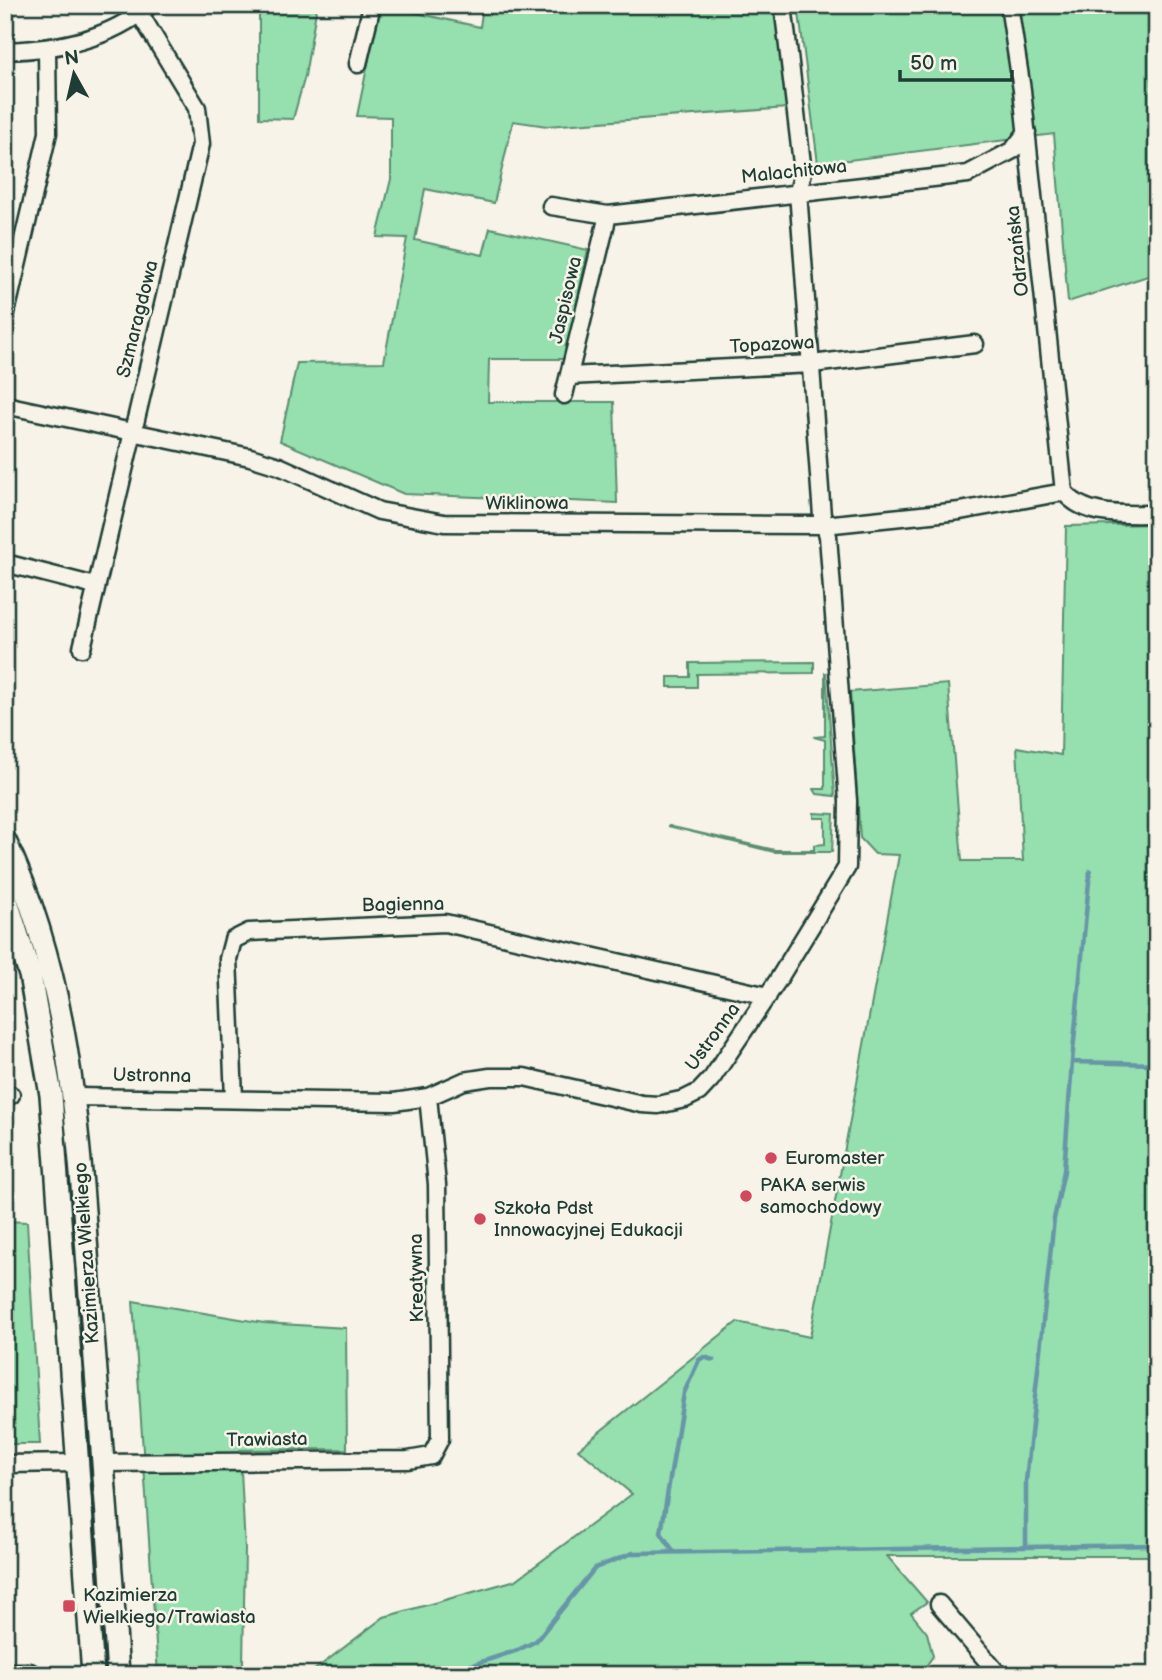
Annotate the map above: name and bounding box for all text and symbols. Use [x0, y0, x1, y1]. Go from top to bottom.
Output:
north arrow [38, 38, 108, 108]
scale bar [900, 38, 1012, 82]
text: N [63, 46, 81, 71]
text: 50 m [910, 51, 957, 76]
street label: Malachitowa [740, 155, 848, 189]
street label: Odrzańska [1002, 204, 1034, 298]
street label: Jaspisowa [545, 254, 587, 346]
street label: Szmaragdowa [112, 258, 164, 380]
street label: Topazowa [729, 331, 815, 359]
street label: Wiklinowa [485, 492, 569, 515]
street label: Bagienna [361, 893, 445, 917]
street label: Ustronna [681, 998, 745, 1076]
street label: Ustronna [113, 1064, 191, 1088]
place label: Euromaster [785, 1147, 885, 1170]
marker: Euromaster [763, 1150, 779, 1166]
street label: Kazimierza Wielkiego [69, 1161, 105, 1345]
place label: PAKA serwis samochodowy [760, 1174, 882, 1219]
marker: PAKA serwis samochodowy [738, 1188, 754, 1204]
place label: Szkoła Pdst Innowacyjnej Edukacji [494, 1197, 683, 1242]
marker: Szkoła Pdst Innowacyjnej Edukacji [472, 1211, 488, 1227]
street label: Kreatywna [405, 1233, 429, 1323]
street label: Trawiasta [226, 1428, 308, 1452]
place label: Kazimierza Wielkiego/Trawiasta [83, 1584, 256, 1629]
marker: Kazimierza Wielkiego/Trawiasta [61, 1598, 77, 1614]

